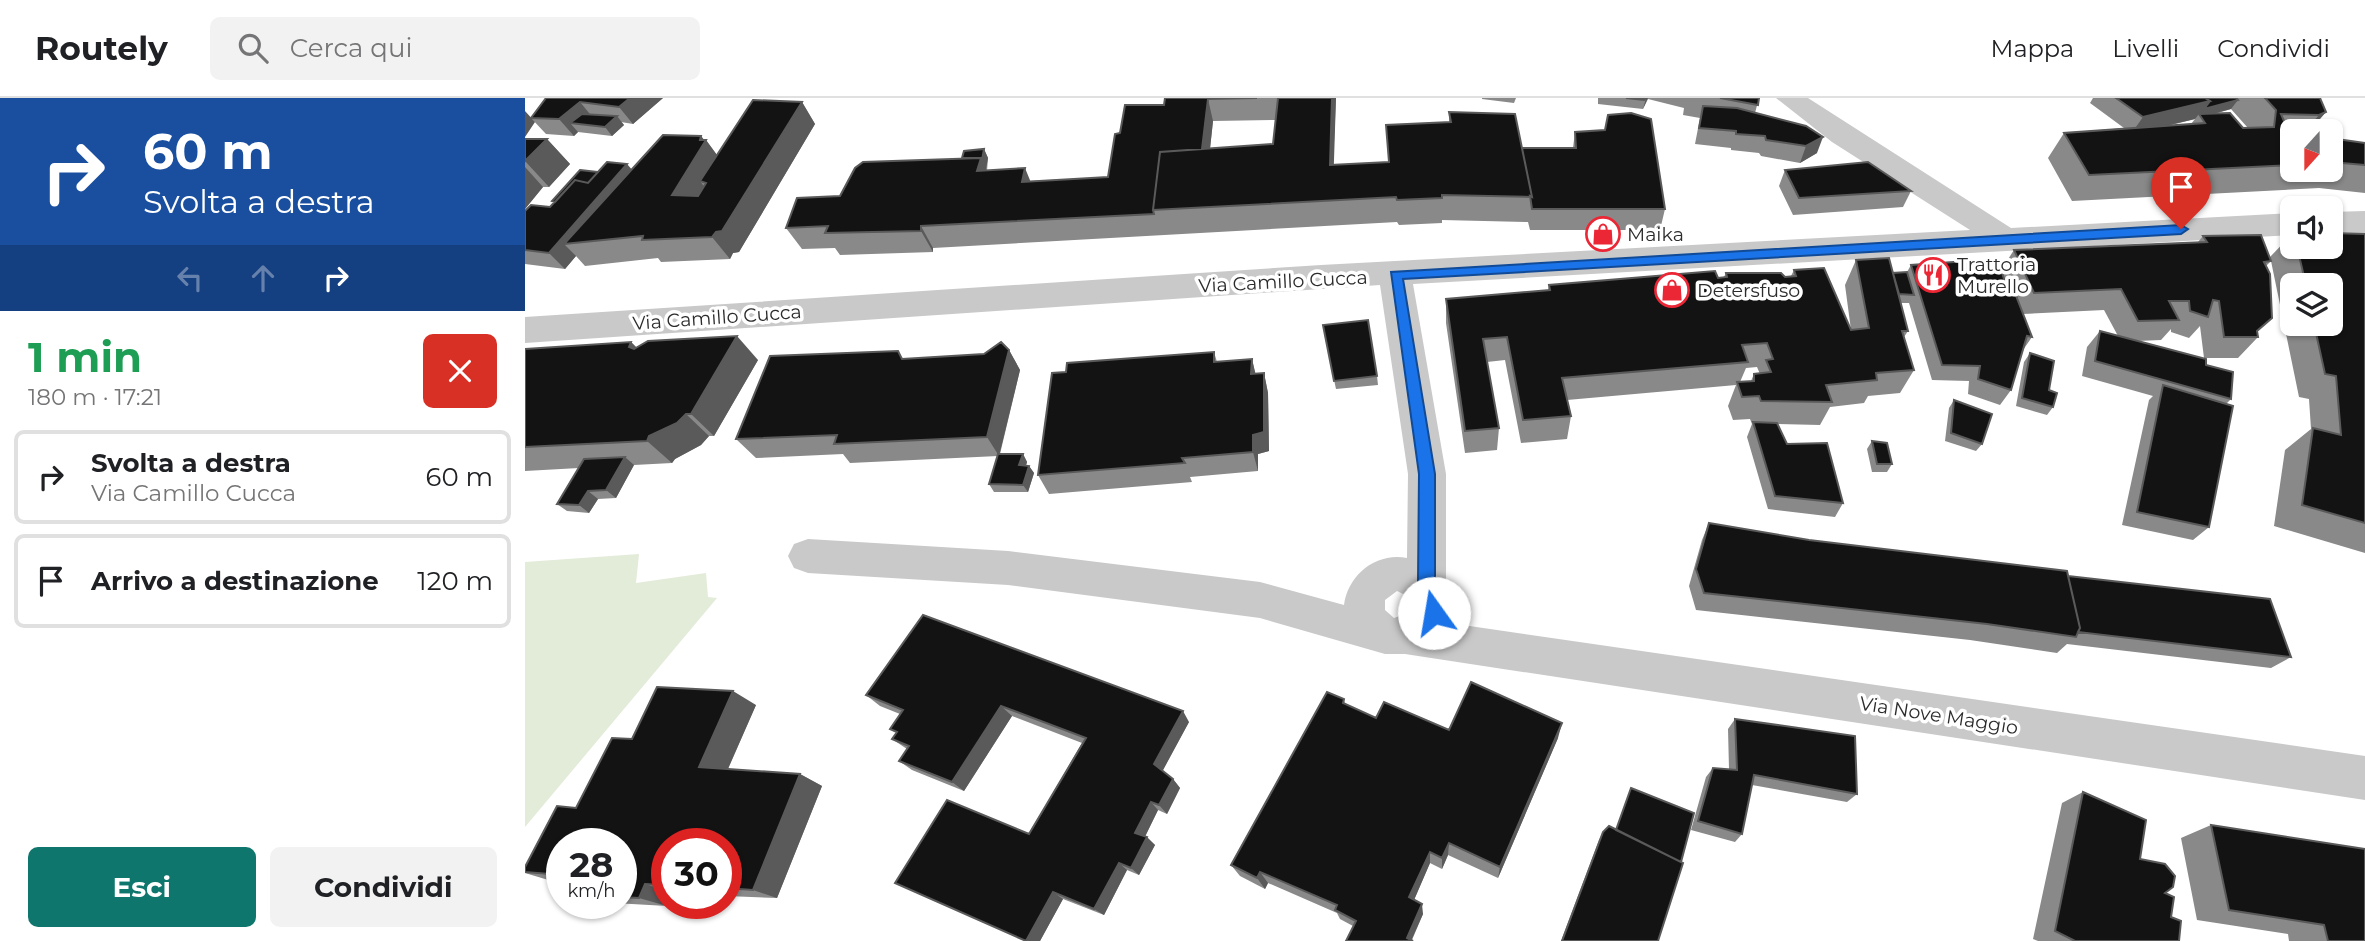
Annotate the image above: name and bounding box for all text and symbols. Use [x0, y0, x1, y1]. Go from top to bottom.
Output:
search box [210, 17, 700, 80]
text: Routely [35, 28, 168, 68]
icon: search [234, 29, 272, 67]
text: Cerca qui [290, 32, 412, 64]
text: Mappa [1991, 34, 2074, 63]
text: Livelli [2112, 34, 2179, 63]
text: Condividi [2217, 34, 2330, 63]
north arrow [2280, 119, 2343, 182]
map controls [2280, 119, 2343, 336]
text: 60 m [143, 122, 273, 181]
icon: right [28, 126, 119, 217]
pin [2151, 157, 2211, 229]
icon: arrive [2162, 168, 2200, 206]
text: Svolta a destra [143, 182, 375, 221]
button: sound [2280, 196, 2343, 259]
shop icon: Maika [1584, 215, 1622, 253]
place label: Maika [1627, 223, 1684, 246]
place label: Trattoria Murello [1957, 253, 2036, 298]
restaurant icon: Trattoria Murello [1914, 256, 1952, 294]
icon: left [171, 259, 209, 297]
icon: ahead [244, 259, 282, 297]
icon: right [317, 259, 355, 297]
street label: Via Camillo Cucca [1198, 266, 1368, 297]
shop icon: Detersfuso [1653, 271, 1691, 309]
button: layers [2280, 273, 2343, 336]
place label: Detersfuso [1697, 279, 1800, 302]
street label: Via Camillo Cucca [632, 300, 802, 335]
text: 1 min [28, 331, 142, 383]
button: close [423, 334, 497, 408]
text: 180 m · 17:21 [28, 383, 162, 411]
text: Svolta a destra [91, 447, 291, 479]
icon: right [32, 458, 70, 496]
text: 60 m [426, 461, 493, 493]
text: Via Camillo Cucca [91, 479, 296, 507]
icon: arrive [32, 562, 70, 600]
text: Arrivo a destinazione [91, 565, 379, 597]
text: 120 m [417, 565, 493, 597]
position arrow [1397, 576, 1471, 650]
street label: Via Nove Maggio [1858, 692, 2020, 739]
speed limit sign: 30 [651, 828, 742, 919]
text: 28 [570, 843, 613, 886]
button: Esci [28, 847, 256, 927]
button: Condividi [270, 847, 497, 927]
text: km/h [567, 880, 616, 902]

